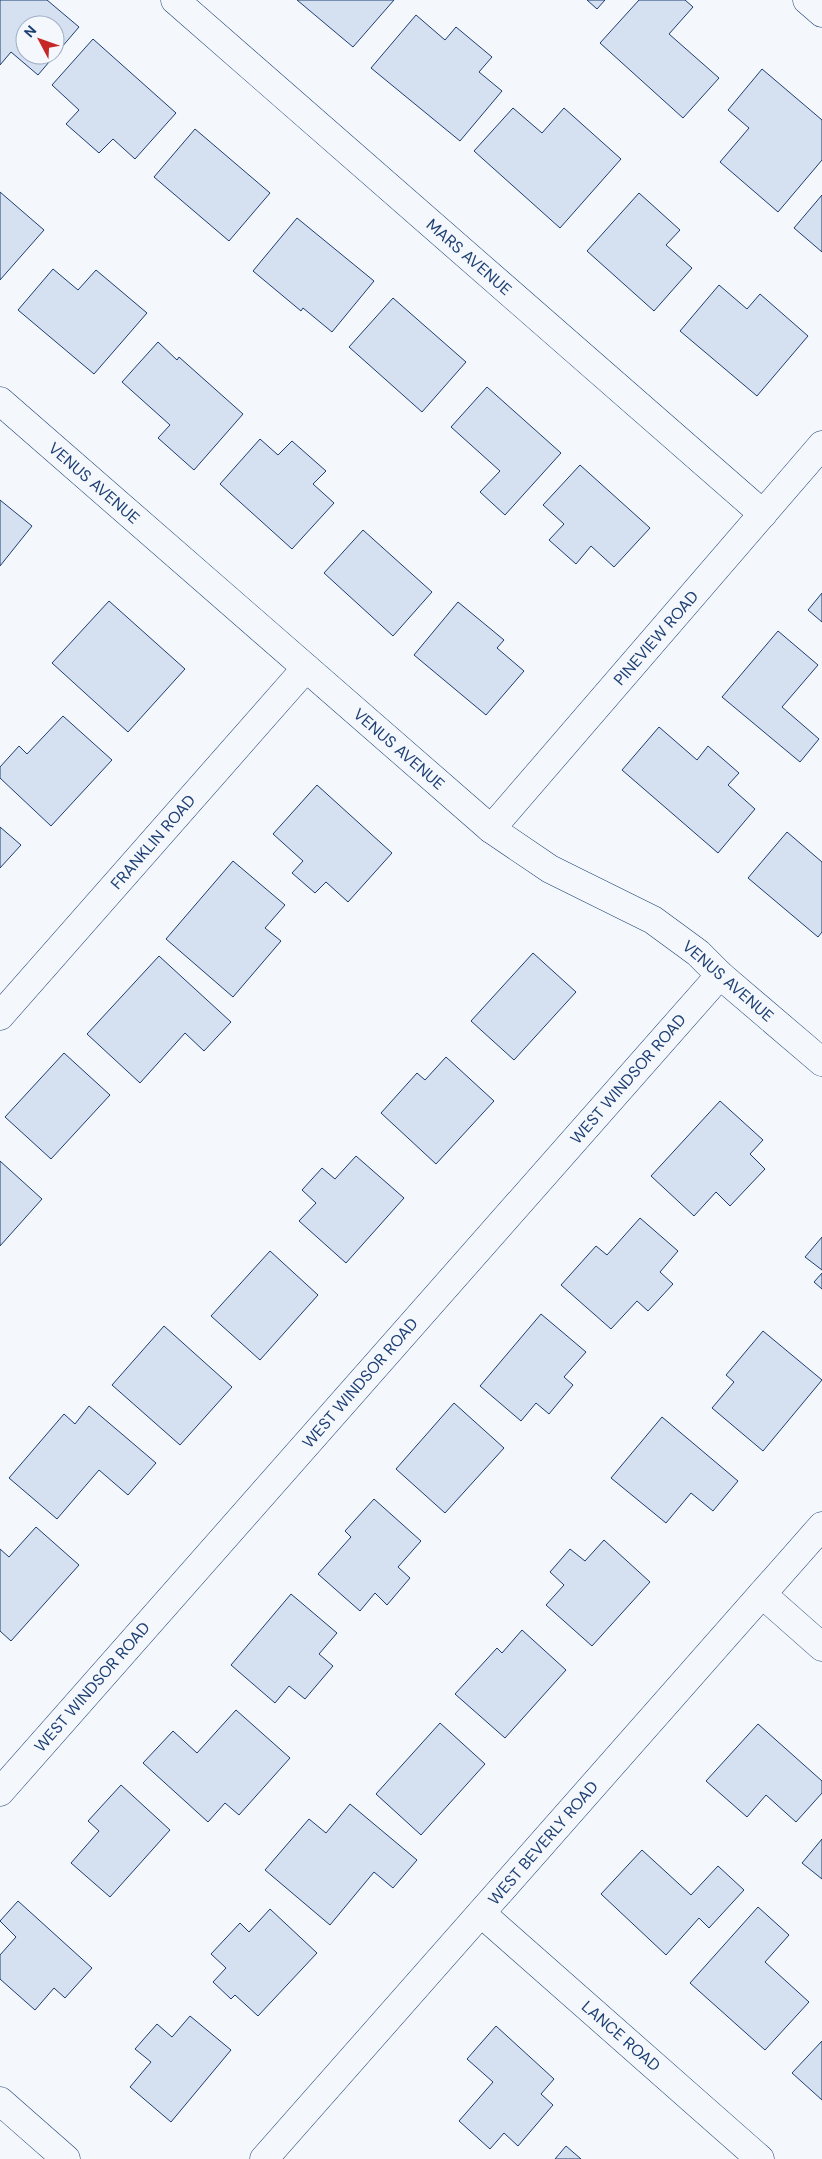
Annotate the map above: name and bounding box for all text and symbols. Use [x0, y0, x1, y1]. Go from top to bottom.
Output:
north arrow [15, 15, 65, 65]
text: N [20, 22, 40, 41]
street label: MARS AVENUE [422, 214, 516, 300]
street label: VENUS AVENUE [44, 438, 144, 528]
street label: PINEVIEW ROAD [609, 586, 703, 690]
street label: VENUS AVENUE [349, 704, 449, 794]
street label: FRANKLIN ROAD [106, 790, 200, 894]
street label: VENUS AVENUE [678, 936, 778, 1026]
street label: WEST WINDSOR ROAD [566, 1009, 690, 1149]
street label: WEST WINDSOR ROAD [298, 1313, 422, 1453]
street label: WEST WINDSOR ROAD [30, 1617, 154, 1757]
street label: WEST BEVERLY ROAD [483, 1777, 603, 1909]
street label: LANCE ROAD [577, 1996, 665, 2076]

